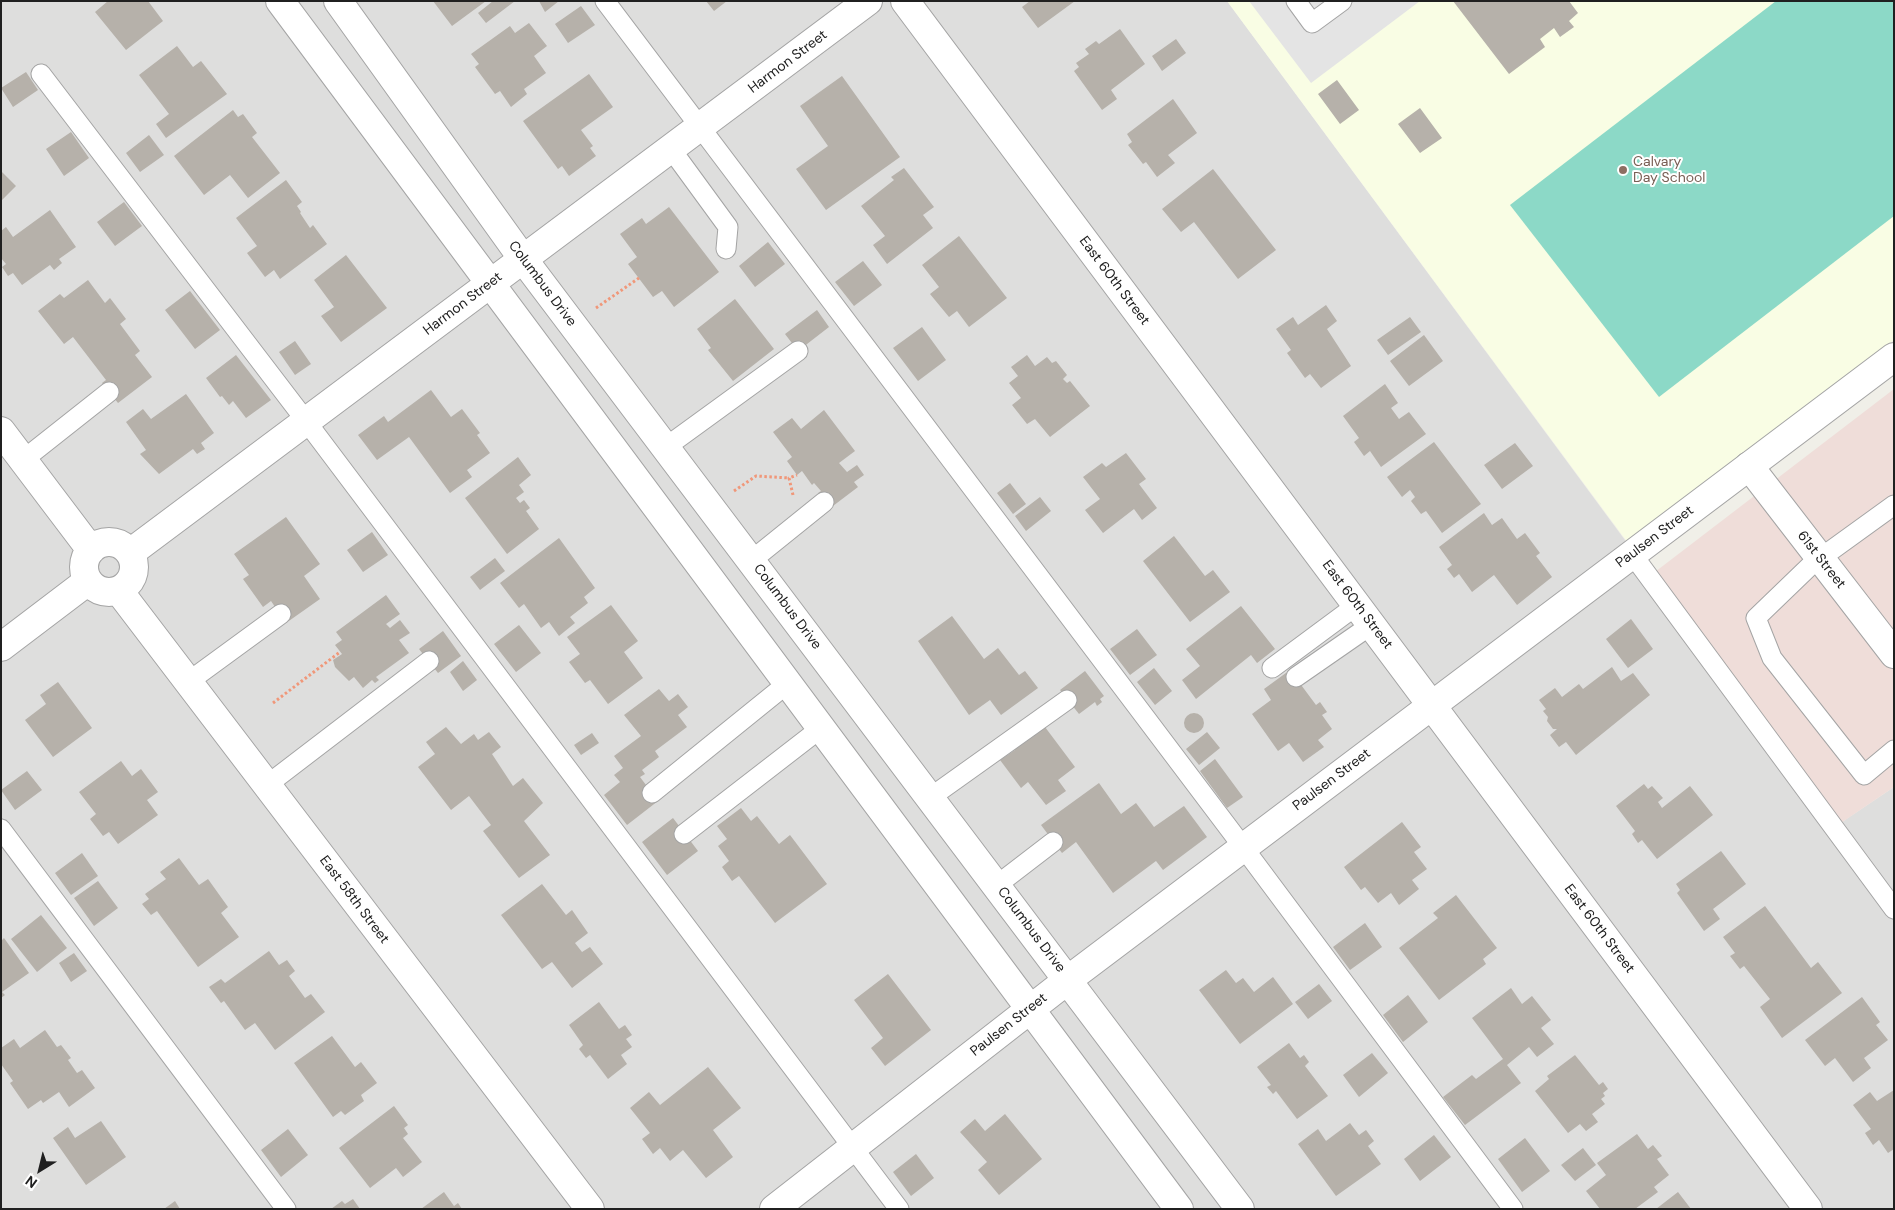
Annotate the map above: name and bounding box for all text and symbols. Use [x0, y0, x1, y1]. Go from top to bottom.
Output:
street label: Harmon Street [745, 27, 831, 97]
place label: Calvary Day School [1633, 154, 1705, 186]
marker: Calvary Day School [1617, 164, 1629, 176]
street label: East 60th Street [1075, 233, 1153, 329]
street label: Columbus Drive [504, 238, 580, 330]
street label: Harmon Street [420, 269, 506, 339]
street label: Paulsen Street [1613, 502, 1697, 572]
street label: 61st Street [1793, 528, 1849, 592]
street label: East 60th Street [1318, 557, 1396, 653]
street label: Columbus Drive [749, 561, 825, 653]
street label: Paulsen Street [1290, 745, 1374, 815]
street label: East 58th Street [316, 853, 392, 947]
street label: East 60th Street [1560, 881, 1638, 977]
street label: Columbus Drive [993, 884, 1069, 976]
street label: Paulsen Street [967, 990, 1051, 1060]
north arrow [15, 1145, 65, 1195]
text: N [22, 1172, 41, 1192]

